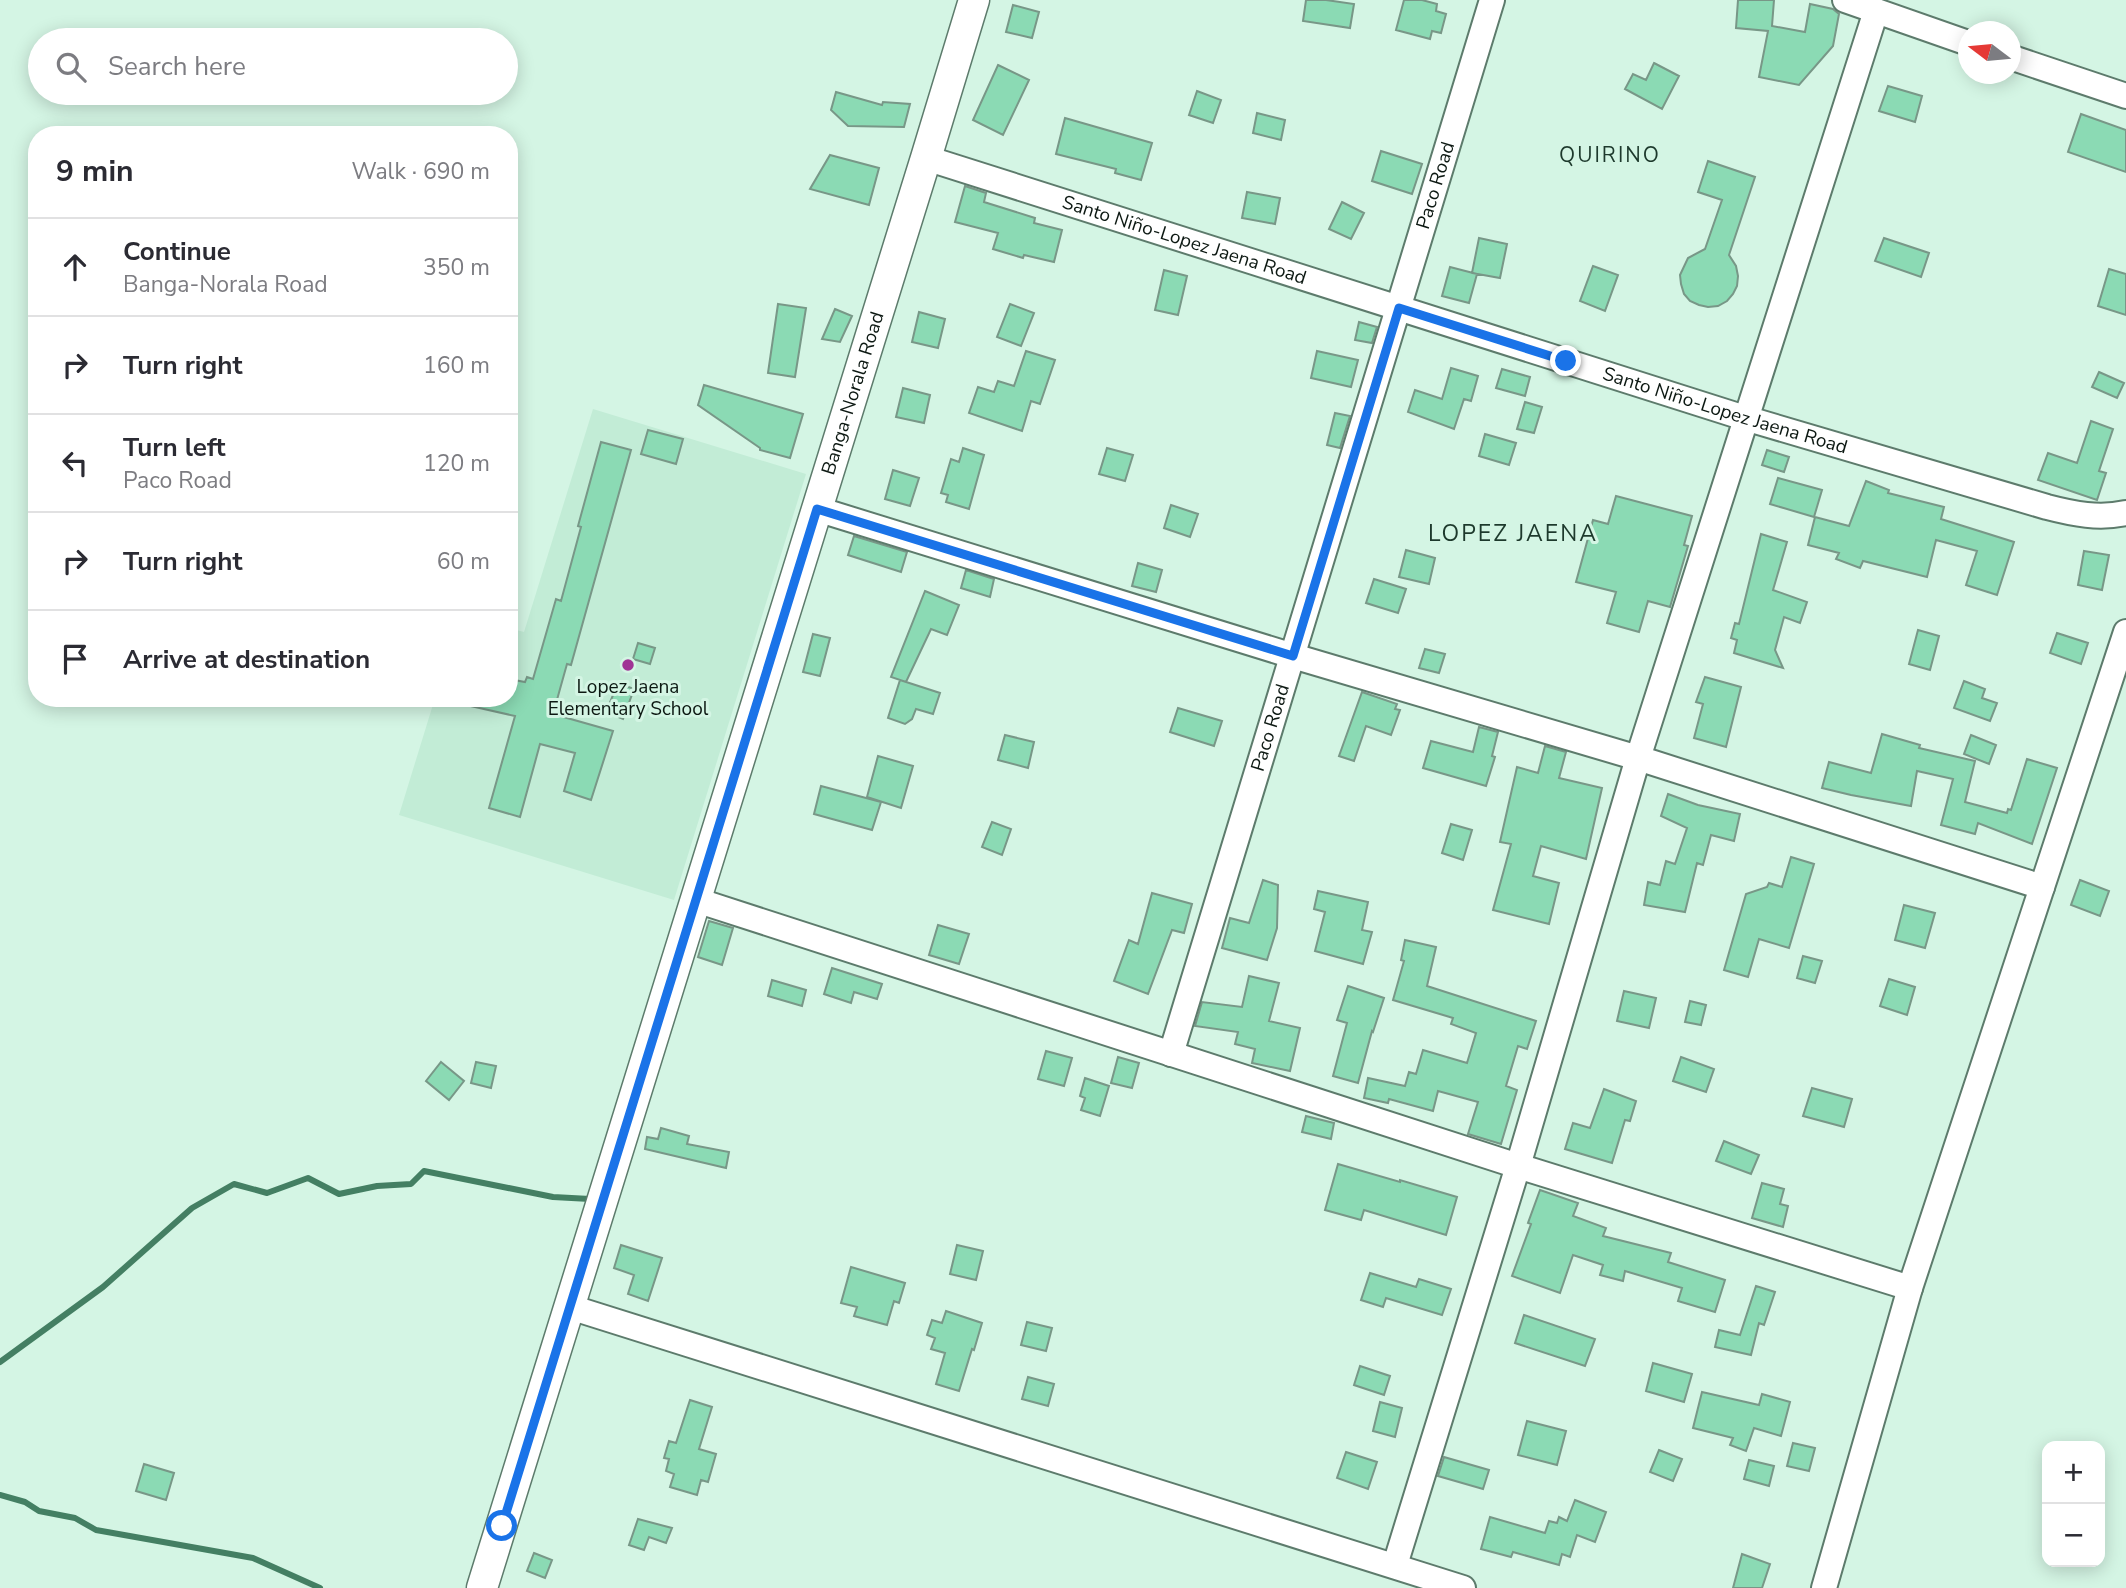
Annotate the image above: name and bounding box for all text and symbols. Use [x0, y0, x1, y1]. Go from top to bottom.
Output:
north arrow [1958, 21, 2021, 84]
search box [28, 28, 518, 105]
icon: search [52, 48, 90, 86]
text: Search here [108, 49, 246, 84]
street label: Paco Road [1410, 139, 1461, 232]
district label: QUIRINO [1559, 141, 1661, 169]
text: 9 min [56, 151, 134, 192]
text: Walk · 690 m [351, 156, 490, 187]
street label: Santo Niño-Lopez Jaena Road [1059, 189, 1310, 291]
text: Continue [123, 234, 231, 269]
icon: ahead [56, 248, 94, 286]
text: 350 m [423, 252, 490, 283]
text: Banga-Norala Road [123, 269, 328, 300]
street label: Banga-Norala Road [815, 309, 890, 478]
route end [1550, 345, 1581, 376]
icon: right [56, 346, 94, 384]
text: Turn right [123, 348, 242, 383]
text: 160 m [423, 350, 490, 381]
street label: Santo Niño-Lopez Jaena Road [1599, 361, 1850, 460]
text: Turn left [123, 430, 226, 465]
icon: left [56, 444, 94, 482]
text: 120 m [423, 448, 490, 479]
text: Paco Road [123, 465, 232, 496]
district label: LOPEZ JAENA [1428, 518, 1598, 549]
icon: right [56, 542, 94, 580]
text: Turn right [123, 544, 242, 579]
text: 60 m [437, 546, 490, 577]
icon: arrive [56, 640, 94, 678]
text: Arrive at destination [123, 642, 370, 677]
marker: Lopez Jaena Elementary School [620, 657, 636, 673]
place label: Lopez Jaena Elementary School [548, 674, 709, 722]
street label: Paco Road [1245, 681, 1296, 775]
map controls [2042, 1441, 2105, 1567]
button: + [2042, 1441, 2105, 1504]
button: − [2042, 1504, 2105, 1567]
route start [486, 1510, 517, 1541]

